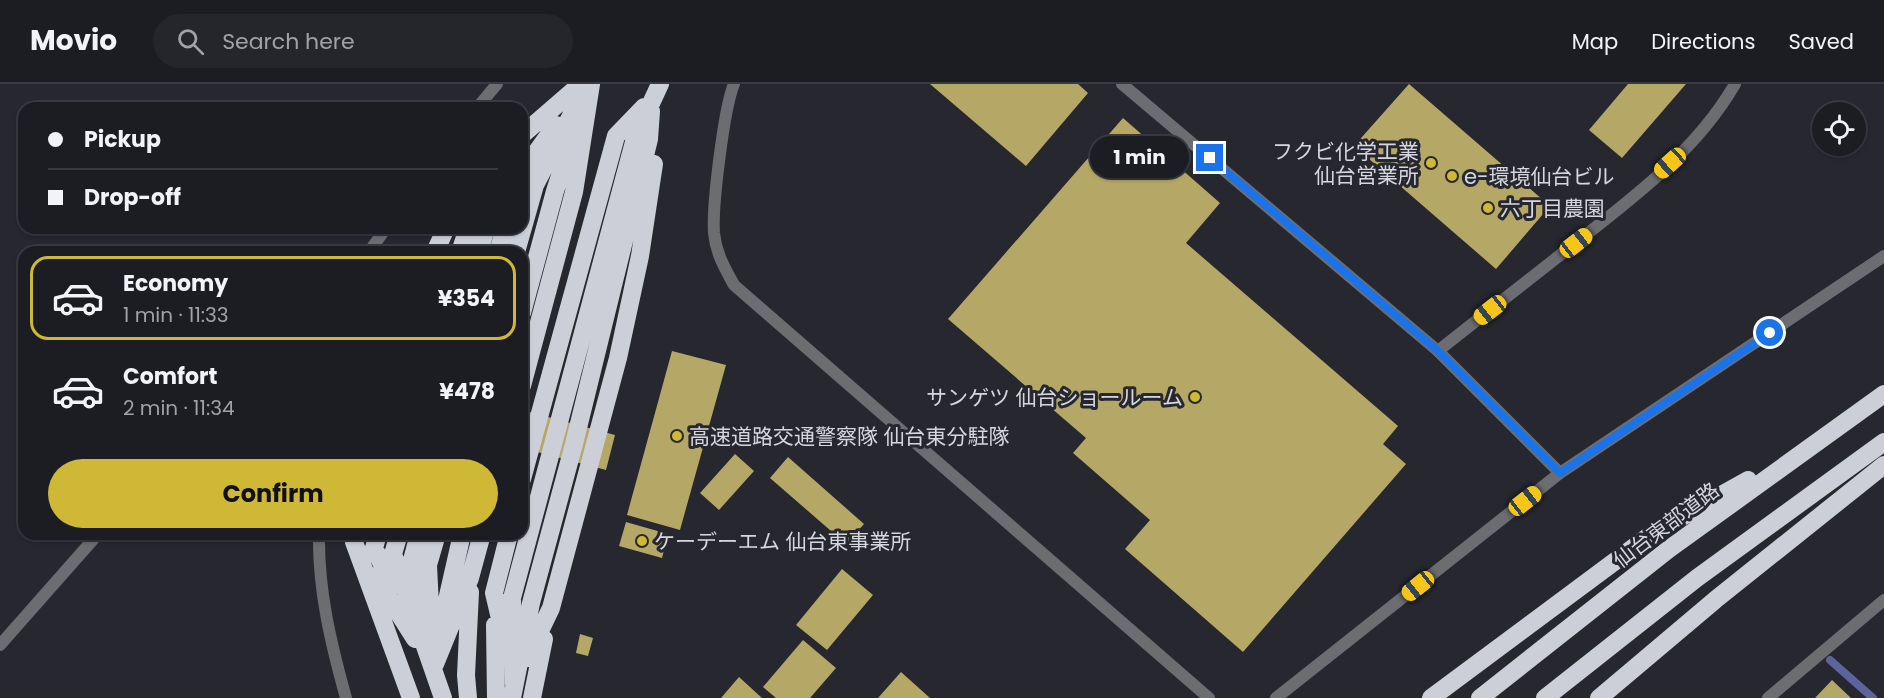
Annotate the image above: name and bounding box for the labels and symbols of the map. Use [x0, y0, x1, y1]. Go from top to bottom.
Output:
callout: 1 min [1090, 137, 1189, 179]
place label: フクビ化学工業 仙台営業所 [1272, 137, 1419, 190]
route end [1196, 144, 1223, 171]
car [1651, 144, 1689, 182]
marker: フクビ化学工業 仙台営業所 [1424, 156, 1438, 170]
place label: e-環境仙台ビル [1464, 162, 1615, 191]
marker: e-環境仙台ビル [1445, 169, 1459, 183]
place label: 六丁目農園 [1500, 194, 1605, 223]
marker: 六丁目農園 [1481, 201, 1495, 215]
car [1556, 225, 1596, 261]
car [1470, 292, 1510, 328]
route start [1756, 319, 1783, 346]
place label: サンゲツ 仙台ショールーム [926, 383, 1183, 412]
marker: サンゲツ 仙台ショールーム [1188, 390, 1202, 404]
place label: 高速道路交通警察隊 仙台東分駐隊 [689, 422, 1010, 451]
marker: 高速道路交通警察隊 仙台東分駐隊 [670, 429, 684, 443]
street label: 仙台東部道路 [1607, 476, 1725, 574]
car [1505, 483, 1545, 519]
place label: ケーデーエム 仙台東事業所 [654, 527, 912, 556]
marker: ケーデーエム 仙台東事業所 [635, 534, 649, 548]
car [1398, 568, 1438, 604]

